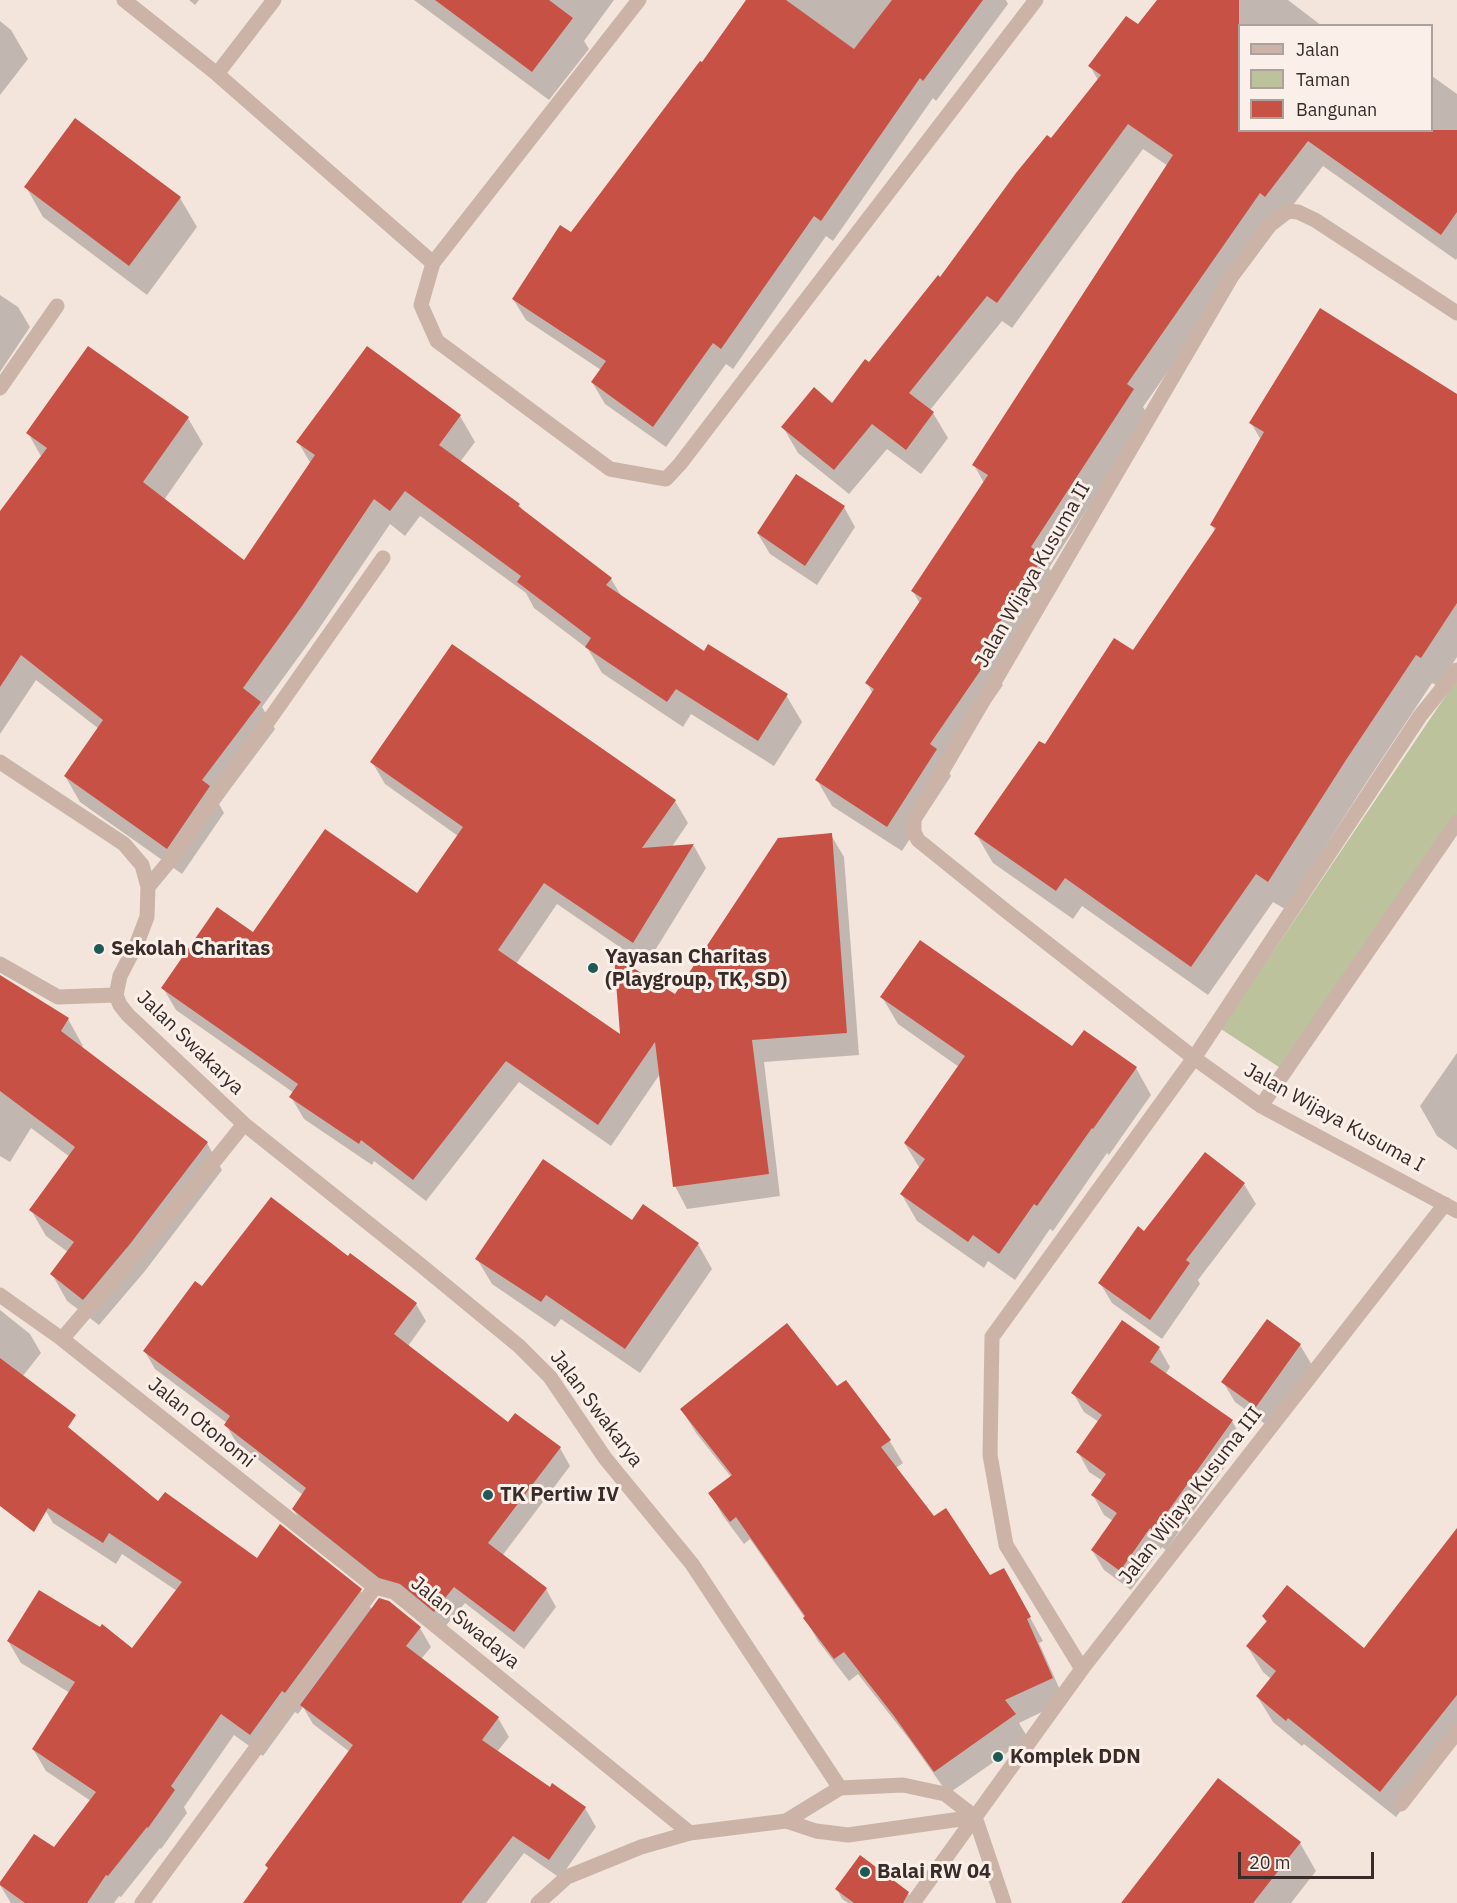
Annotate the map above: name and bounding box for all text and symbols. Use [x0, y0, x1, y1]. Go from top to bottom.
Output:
legend [1238, 24, 1433, 132]
text: Jalan [1296, 38, 1340, 61]
text: Taman [1296, 68, 1350, 91]
text: Bangunan [1296, 98, 1377, 121]
street label: Jalan Wijaya Kusuma II [970, 478, 1096, 672]
place label: Sekolah Charitas [111, 937, 270, 961]
marker: Sekolah Charitas [92, 942, 106, 956]
place label: Yayasan Charitas (Playgroup, TK, SD) [605, 945, 787, 992]
marker: Yayasan Charitas (Playgroup, TK, SD) [586, 961, 600, 975]
street label: Jalan Swakarya [131, 986, 249, 1100]
street label: Jalan Wijaya Kusuma I [1240, 1058, 1428, 1178]
street label: Jalan Swakarya [544, 1346, 648, 1472]
street label: Jalan Otonomi [143, 1373, 259, 1473]
street label: Jalan Wijaya Kusuma III [1114, 1403, 1268, 1589]
place label: TK Pertiw IV [500, 1483, 619, 1507]
marker: TK Pertiw IV [481, 1488, 495, 1502]
street label: Jalan Swadaya [406, 1572, 524, 1674]
place label: Komplek DDN [1010, 1745, 1141, 1769]
marker: Komplek DDN [991, 1750, 1005, 1764]
scale bar [1241, 1840, 1378, 1878]
text: 20 m [1249, 1851, 1291, 1874]
place label: Balai RW 04 [877, 1860, 991, 1884]
marker: Balai RW 04 [858, 1865, 872, 1879]

